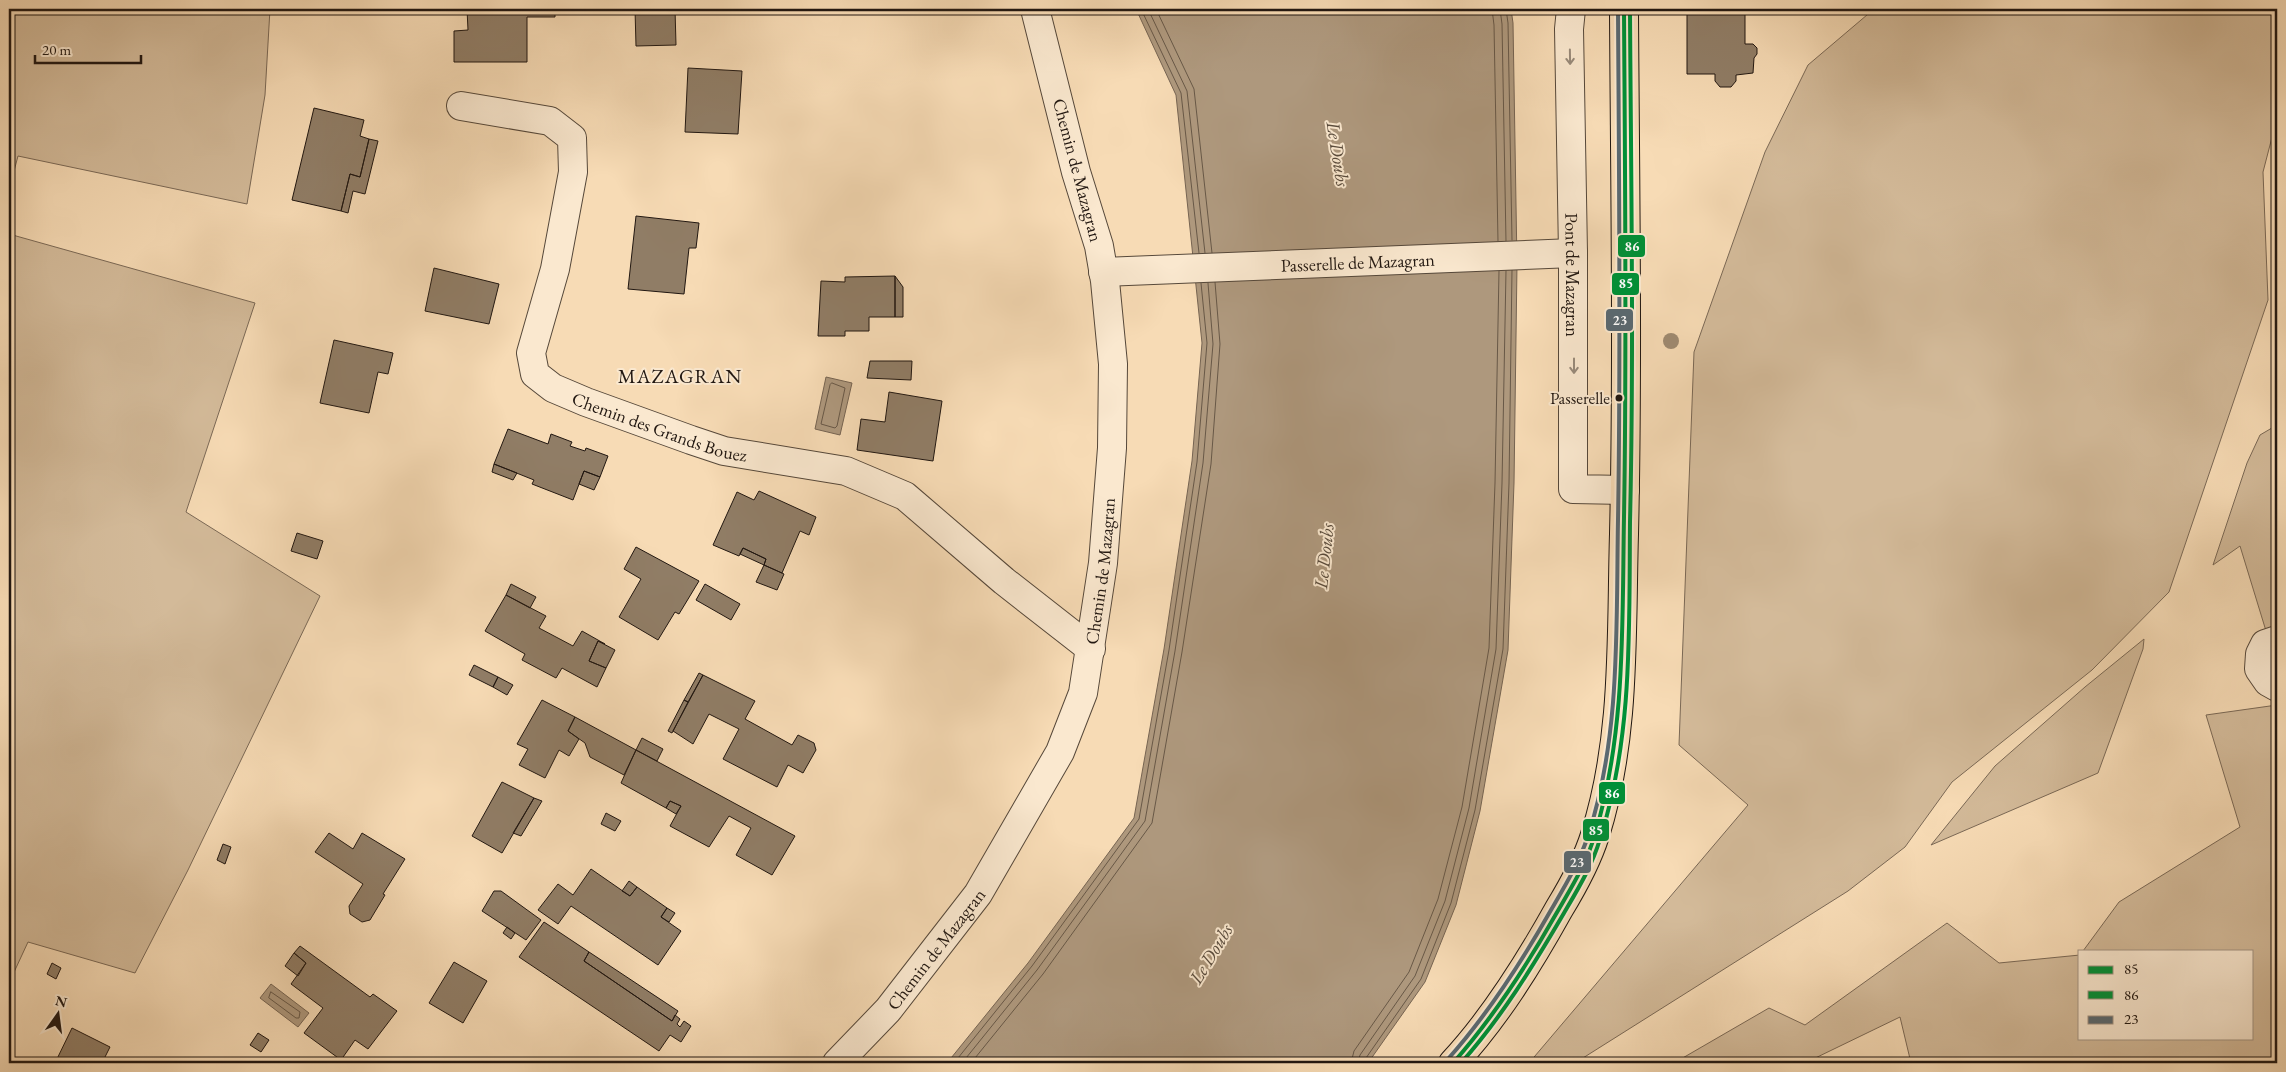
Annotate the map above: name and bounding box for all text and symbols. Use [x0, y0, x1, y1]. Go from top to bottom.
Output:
scale bar [35, 32, 141, 64]
text: 20 m [42, 40, 71, 59]
one-way arrow [1565, 49, 1575, 65]
street label: Chemin de Mazagran [1048, 96, 1108, 245]
water label: Le Doubs [1320, 119, 1356, 189]
street label: Pont de Mazagran [1561, 213, 1585, 337]
line badge: 86 [1617, 234, 1646, 258]
text: 86 [1625, 237, 1640, 255]
street label: Passerelle de Mazagran [1280, 247, 1436, 276]
line badge: 85 [1611, 272, 1640, 296]
text: 85 [1619, 274, 1633, 292]
line badge: 23 [1605, 308, 1634, 332]
text: 23 [1613, 311, 1627, 329]
one-way arrow [1569, 358, 1579, 374]
district label: MAZAGRAN [618, 363, 742, 389]
street label: Chemin des Grands Bouez [569, 386, 749, 466]
place label: Passerelle [1550, 387, 1610, 409]
marker: Passerelle [1614, 393, 1624, 403]
street label: Chemin de Mazagran [1079, 496, 1120, 646]
water label: Le Doubs [1308, 521, 1340, 591]
line badge: 86 [1598, 781, 1626, 805]
text: 86 [1605, 784, 1620, 802]
line badge: 85 [1582, 818, 1610, 842]
text: 85 [1589, 821, 1603, 839]
line badge: 23 [1563, 850, 1592, 874]
text: 23 [1570, 853, 1584, 871]
street label: Chemin de Mazagran [881, 883, 990, 1014]
water label: Le Doubs [1183, 919, 1239, 990]
legend [2078, 950, 2254, 1040]
text: 85 [2124, 959, 2138, 978]
text: 86 [2124, 985, 2138, 1004]
north arrow [32, 990, 82, 1040]
text: N [53, 991, 69, 1012]
text: 23 [2124, 1009, 2138, 1028]

